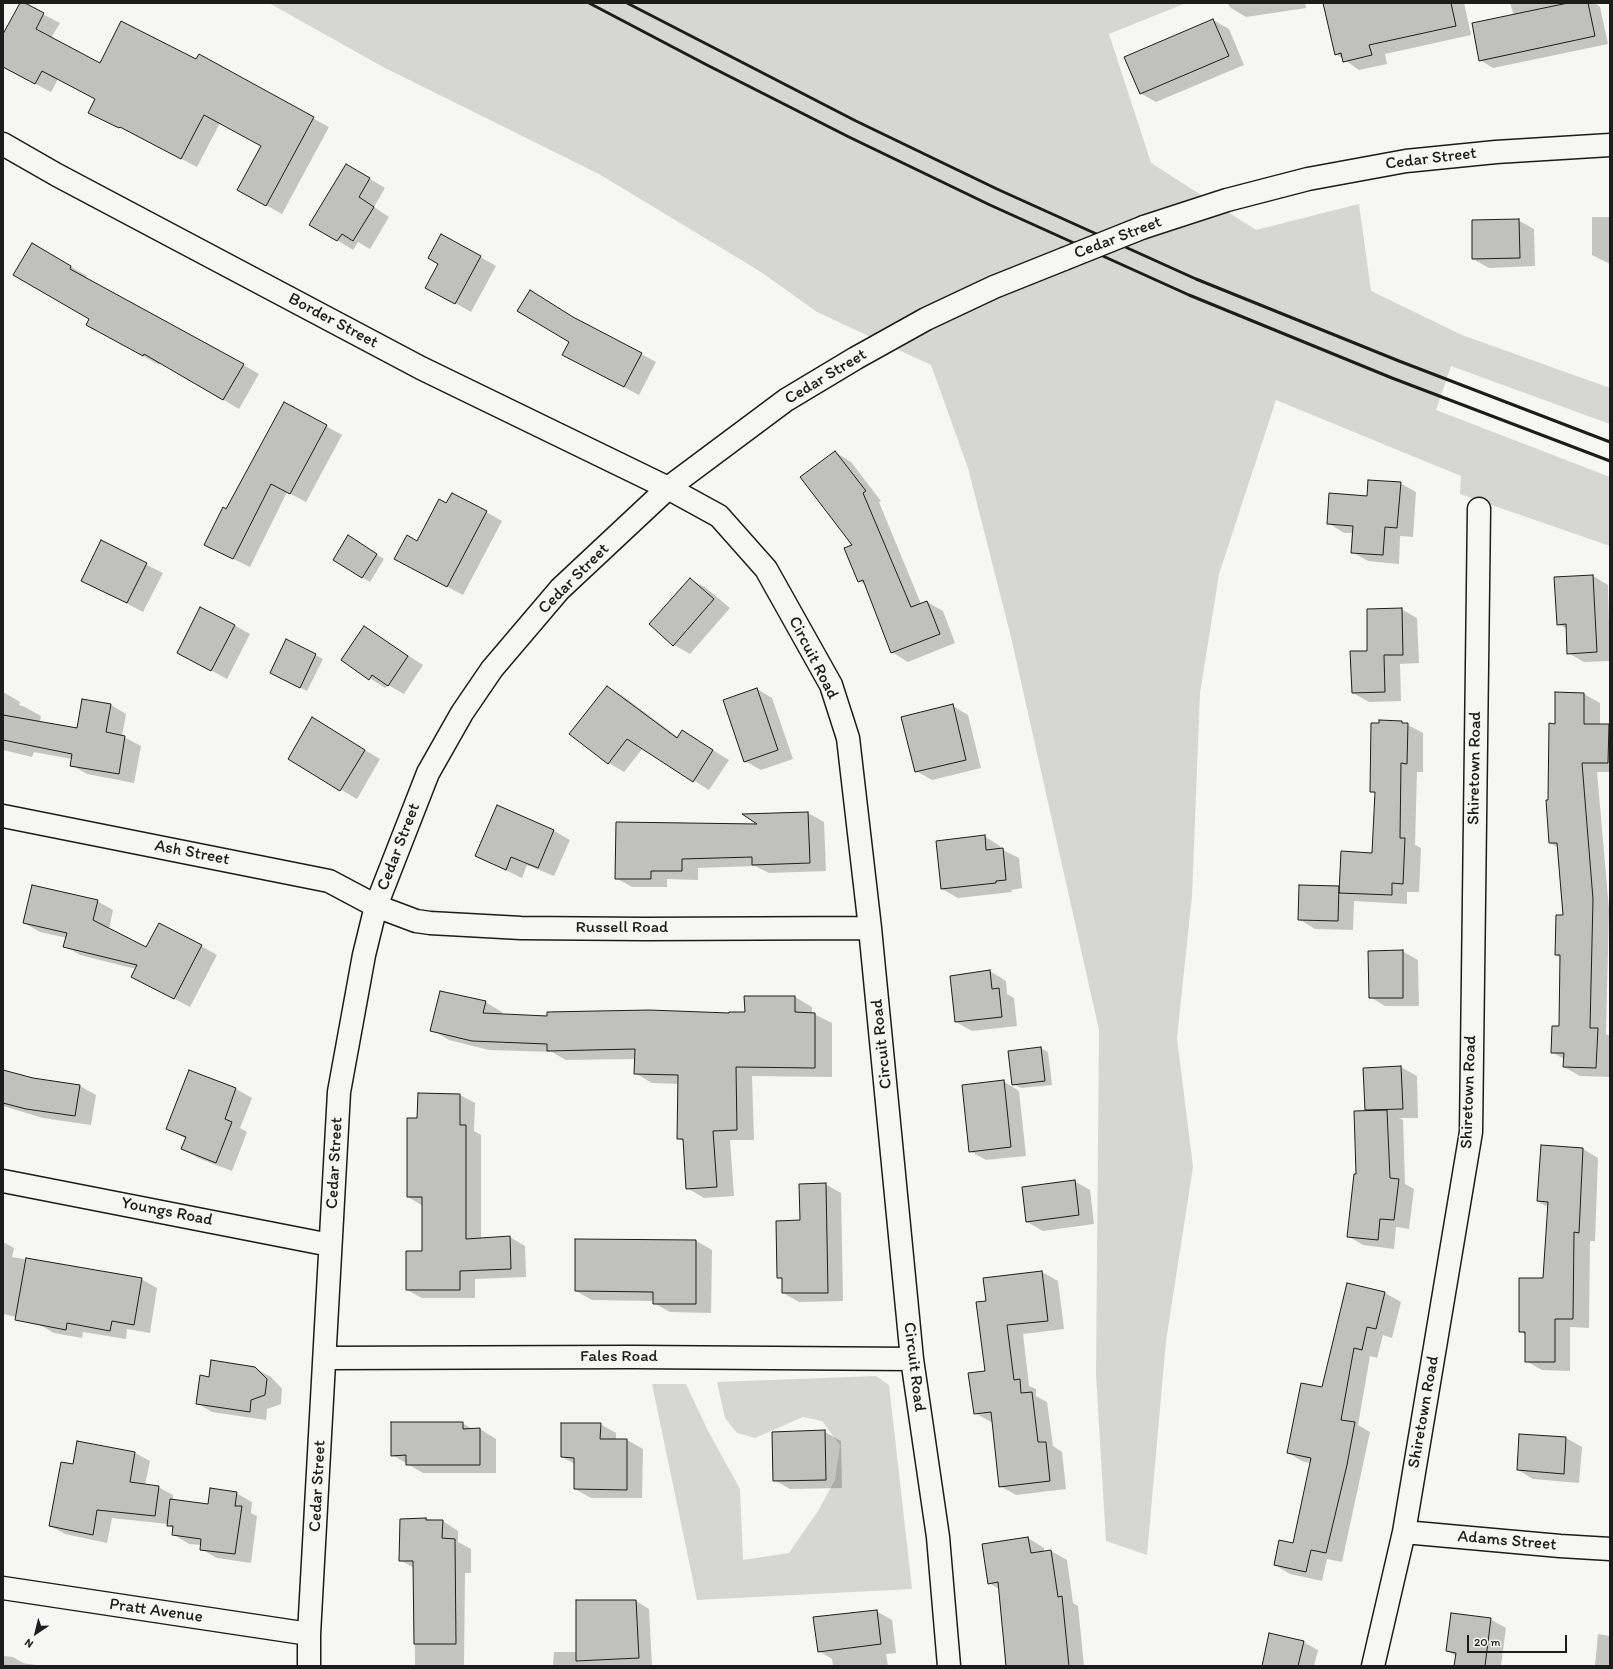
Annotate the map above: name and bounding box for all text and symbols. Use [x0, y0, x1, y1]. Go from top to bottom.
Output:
street label: Cedar Street [1384, 143, 1478, 175]
street label: Cedar Street [1071, 212, 1165, 264]
street label: Border Street [284, 289, 382, 353]
street label: Cedar Street [781, 345, 871, 409]
street label: Cedar Street [534, 539, 614, 619]
street label: Circuit Road [783, 613, 843, 703]
street label: Shiretown Road [1464, 711, 1486, 825]
street label: Cedar Street [373, 800, 425, 894]
street label: Ash Street [153, 836, 231, 870]
street label: Russell Road [576, 918, 668, 938]
street label: Circuit Road [867, 998, 897, 1090]
street label: Shiretown Road [1457, 1035, 1481, 1149]
street label: Cedar Street [322, 1117, 348, 1209]
street label: Youngs Road [119, 1193, 215, 1231]
street label: Circuit Road [898, 1321, 930, 1413]
street label: Fales Road [580, 1347, 658, 1367]
street label: Shiretown Road [1404, 1354, 1444, 1470]
street label: Cedar Street [305, 1440, 331, 1532]
street label: Adams Street [1457, 1527, 1557, 1555]
street label: Pratt Avenue [108, 1594, 204, 1628]
north arrow [16, 1613, 56, 1653]
scale bar [1469, 1627, 1569, 1653]
text: 20 m [1474, 1635, 1501, 1649]
text: N [22, 1636, 36, 1651]

